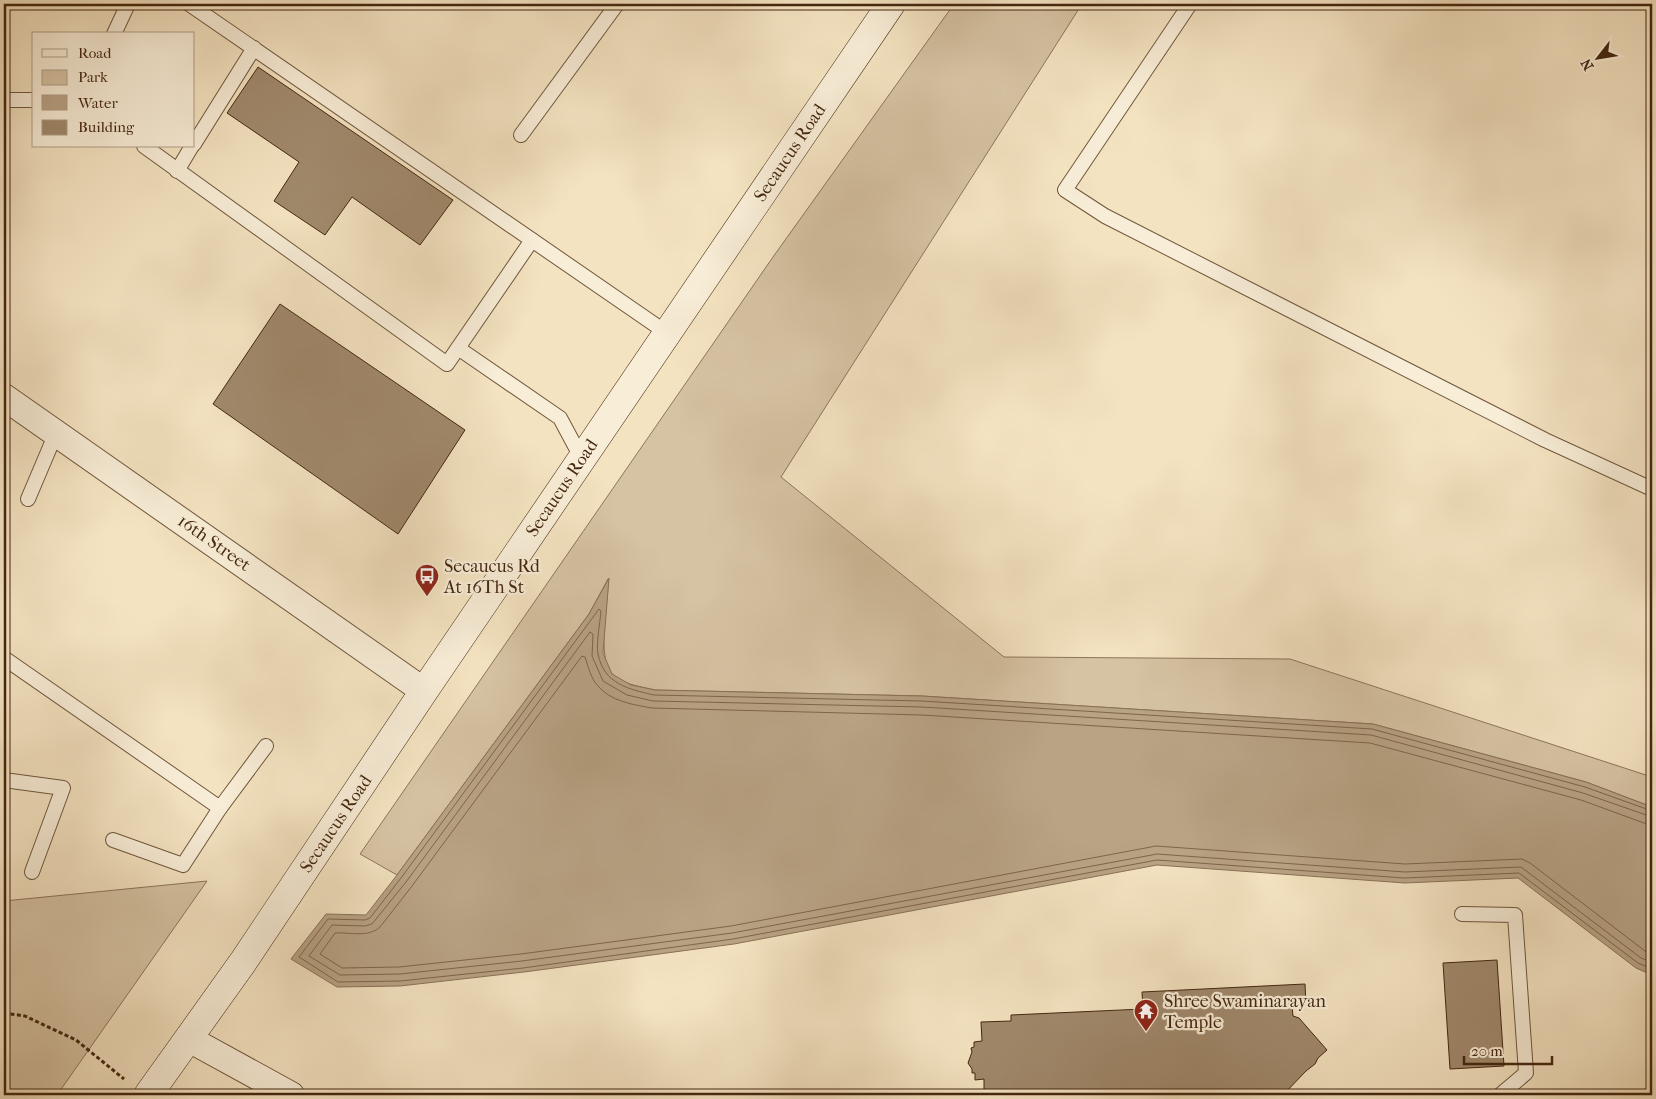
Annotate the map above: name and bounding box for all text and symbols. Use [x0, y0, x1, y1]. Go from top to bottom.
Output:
legend [32, 32, 195, 148]
north arrow [1574, 32, 1624, 82]
text: Road [78, 44, 112, 62]
text: N [1577, 55, 1597, 73]
text: Park [78, 68, 108, 86]
text: Water [77, 94, 118, 112]
street label: Secaucus Road [750, 100, 830, 206]
text: Building [78, 118, 135, 136]
street label: Secaucus Road [522, 435, 602, 541]
street label: 16th Street [174, 510, 255, 576]
place label: Secaucus Rd At 16Th St [443, 556, 540, 598]
bus stop icon: Secaucus Rd At 16Th St [414, 563, 440, 597]
street label: Secaucus Road [296, 771, 376, 877]
place label: Shree Swaminarayan Temple [1164, 991, 1327, 1033]
temple icon: Shree Swaminarayan Temple [1133, 998, 1159, 1032]
scale bar [1464, 1034, 1551, 1066]
text: 20 m [1471, 1042, 1503, 1060]

